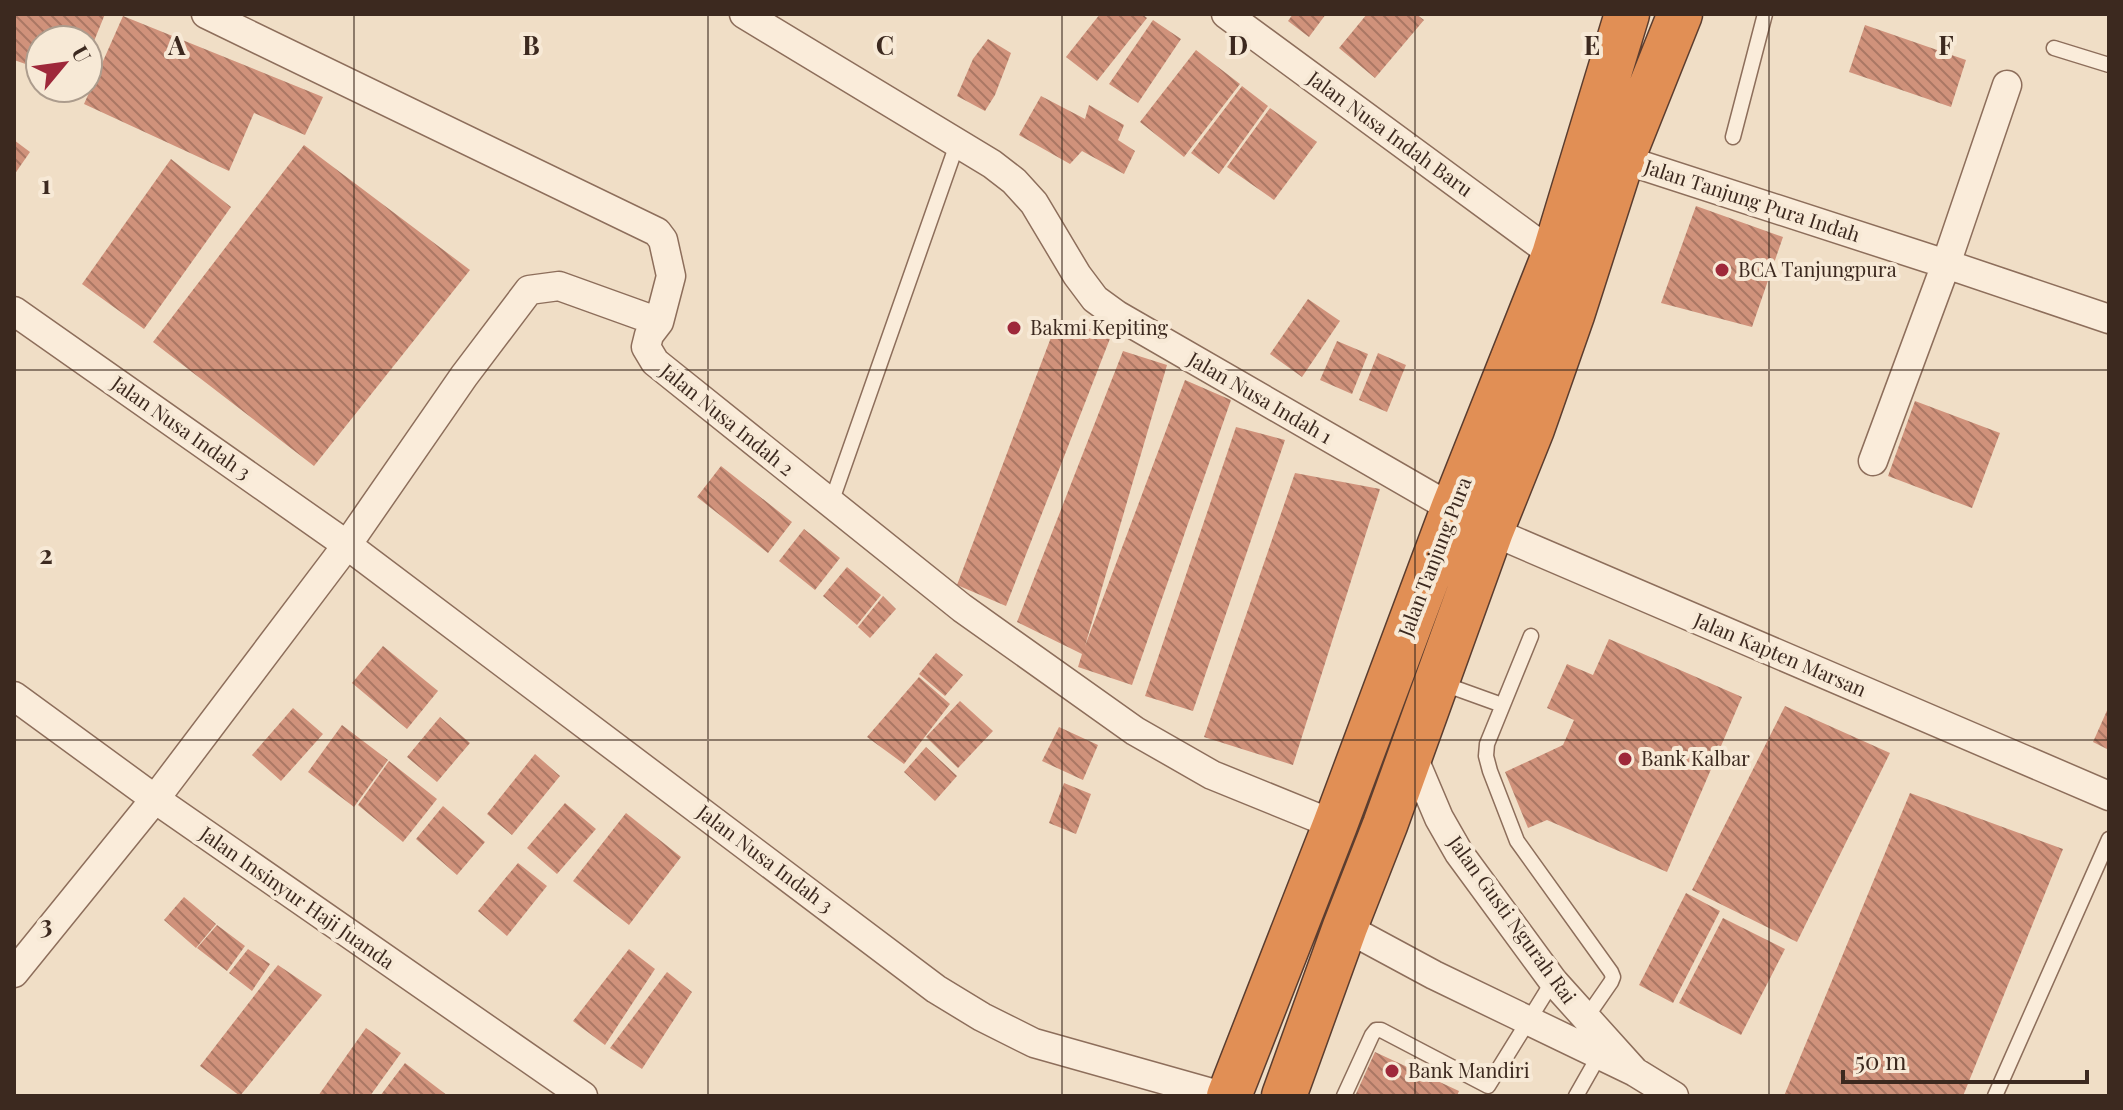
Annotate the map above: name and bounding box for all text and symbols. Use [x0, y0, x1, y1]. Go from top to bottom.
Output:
north arrow [24, 24, 104, 104]
text: A [167, 27, 186, 62]
text: B [522, 27, 540, 62]
text: C [876, 27, 894, 62]
text: D [1228, 27, 1248, 62]
text: E [1584, 27, 1600, 62]
text: F [1938, 27, 1954, 62]
text: U [66, 40, 99, 68]
street label: Jalan Nusa Indah Baru [1302, 63, 1479, 202]
street label: Jalan Tanjung Pura Indah [1640, 152, 1864, 247]
text: 1 [41, 166, 51, 201]
place label: BCA Tanjungpura [1738, 255, 1897, 282]
marker: BCA Tanjungpura [1713, 261, 1731, 279]
place label: Bakmi Kepiting [1030, 313, 1168, 340]
marker: Bakmi Kepiting [1005, 319, 1023, 337]
street label: Jalan Nusa Indah 1 [1183, 344, 1338, 449]
street label: Jalan Nusa Indah 2 [655, 356, 800, 481]
street label: Jalan Nusa Indah 3 [106, 368, 257, 485]
street label: Jalan Tanjung Pura [1390, 473, 1476, 641]
text: 2 [39, 536, 53, 571]
street label: Jalan Kapten Marsan [1689, 605, 1871, 702]
place label: Bank Kalbar [1641, 744, 1750, 771]
marker: Bank Kalbar [1616, 750, 1634, 768]
street label: Jalan Nusa Indah 3 [692, 797, 839, 918]
street label: Jalan Insinyur Haji Juanda [194, 819, 400, 974]
street label: Jalan Gusti Ngurah Rai [1442, 829, 1583, 1009]
text: 3 [40, 906, 52, 941]
scale bar [1843, 1034, 2087, 1084]
text: 50 m [1855, 1044, 1907, 1076]
place label: Bank Mandiri [1408, 1056, 1530, 1083]
marker: Bank Mandiri [1383, 1062, 1401, 1080]

